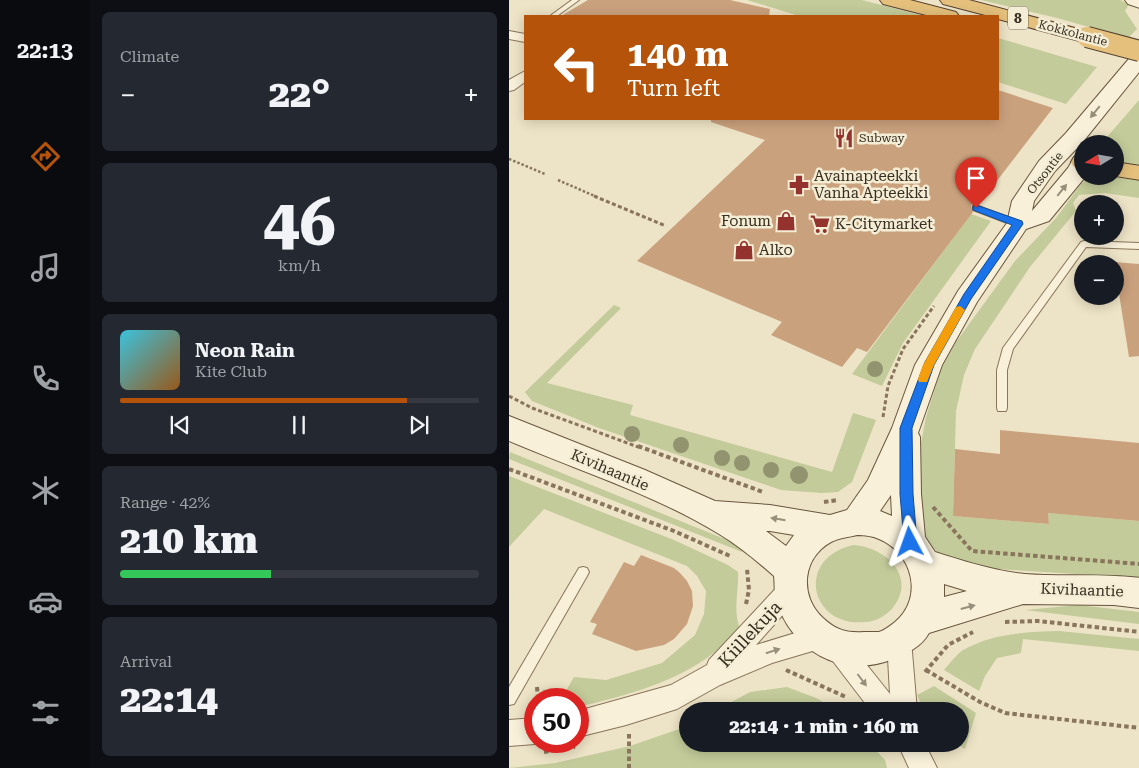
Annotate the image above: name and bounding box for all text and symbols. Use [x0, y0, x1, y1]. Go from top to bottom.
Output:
road number: 8 [1008, 7, 1028, 30]
street label: Kokkolantie [1037, 17, 1109, 49]
text: 140 m [627, 34, 728, 75]
icon: left [544, 35, 609, 100]
text: 22:13 [17, 38, 73, 63]
text: Climate [120, 47, 179, 66]
text: 22° [269, 72, 330, 116]
text: Turn left [627, 76, 720, 101]
text: − [120, 79, 136, 112]
text: + [463, 79, 479, 112]
one-way arrow [1089, 105, 1100, 118]
restaurant icon: Subway [833, 127, 855, 149]
place label: Subway [859, 131, 905, 145]
north arrow [1074, 135, 1124, 185]
map controls [1074, 135, 1124, 305]
icon: directions [28, 139, 63, 174]
street label: Otsontie [1024, 149, 1066, 197]
pin [955, 157, 997, 208]
icon: arrive [962, 164, 990, 192]
place label: Avainapteekki Vanha Apteekki [814, 167, 928, 202]
pharmacy icon: Avainapteekki Vanha Apteekki [788, 174, 810, 196]
one-way arrow [1057, 184, 1068, 197]
text: 46 [263, 185, 336, 261]
button: + [1074, 195, 1124, 245]
shop icon: Fonum [775, 210, 797, 232]
place label: Fonum [721, 212, 771, 230]
supermarket icon: K-Citymarket [809, 213, 831, 235]
place label: K-Citymarket [835, 215, 933, 233]
shop icon: Alko [733, 239, 755, 261]
place label: Alko [759, 241, 793, 259]
icon: music [28, 250, 63, 285]
button: − [1074, 255, 1124, 305]
text: km/h [278, 256, 321, 275]
text: Neon Rain [195, 339, 295, 362]
icon: phone [28, 361, 63, 396]
text: Kite Club [195, 362, 267, 381]
icon: previous [166, 411, 194, 439]
icon: pause [285, 411, 313, 439]
icon: next [405, 411, 433, 439]
street label: Kivihaantie [568, 445, 652, 495]
icon: climate [28, 473, 63, 508]
text: Range · 42% [120, 493, 210, 512]
one-way arrow [770, 515, 786, 523]
position arrow [883, 515, 935, 567]
text: 210 km [120, 518, 258, 562]
street label: Kivihaantie [1040, 580, 1124, 600]
icon: car [28, 584, 63, 619]
street label: Kiillekuja [714, 596, 786, 671]
one-way arrow [960, 603, 975, 611]
one-way arrow [765, 647, 780, 654]
text: Arrival [120, 652, 172, 671]
one-way arrow [857, 673, 867, 687]
text: 22:14 [120, 677, 218, 721]
speed limit sign: 50 [524, 688, 589, 753]
icon: filters [28, 695, 63, 730]
text: 22:14 · 1 min · 160 m [729, 715, 919, 738]

